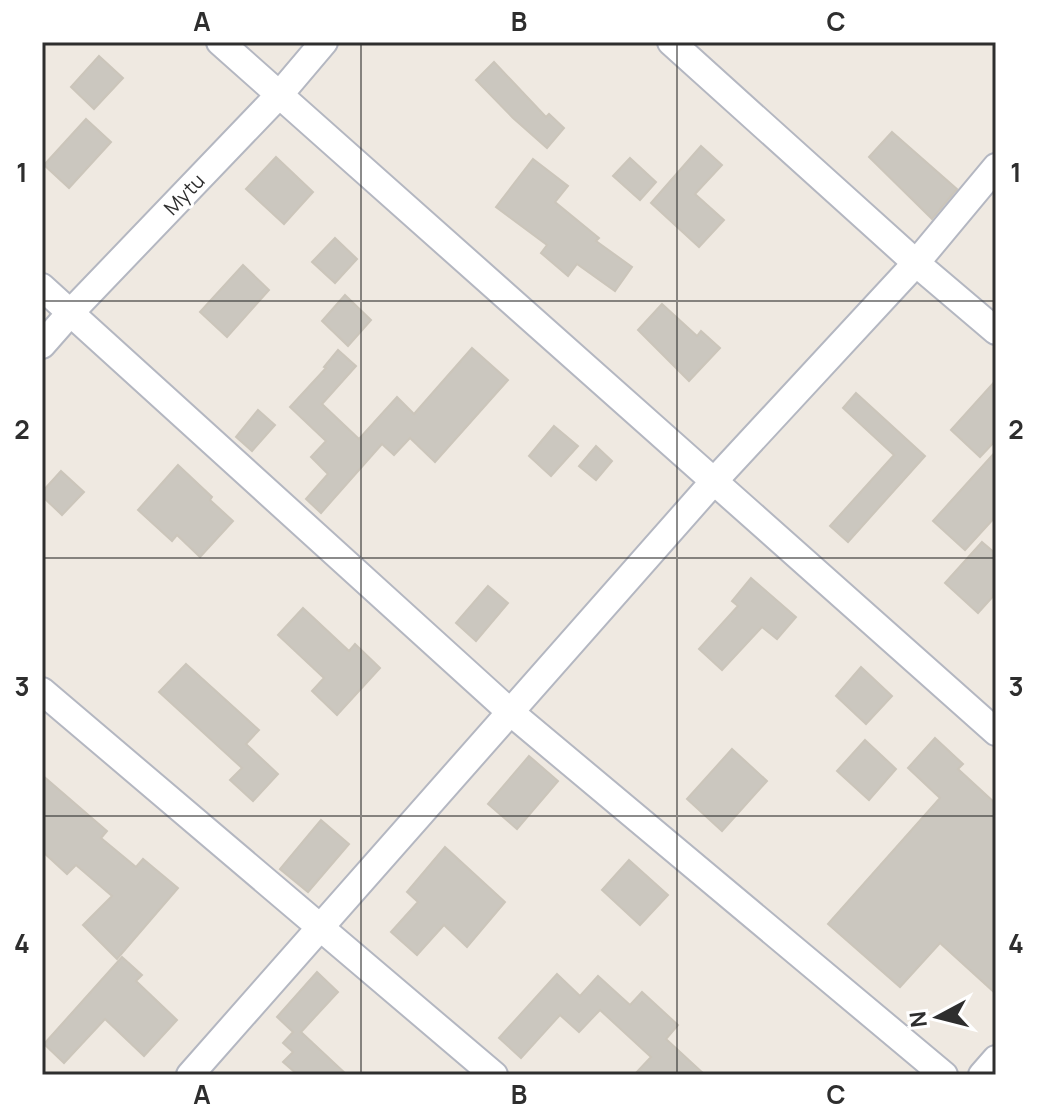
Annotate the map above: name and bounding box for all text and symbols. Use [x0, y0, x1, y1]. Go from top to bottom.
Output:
text: A [193, 3, 211, 39]
text: B [511, 3, 527, 39]
text: C [826, 3, 846, 39]
text: 1 [16, 154, 28, 190]
text: 1 [1010, 154, 1022, 190]
street label: Mytu [158, 167, 210, 221]
text: 2 [14, 411, 30, 447]
text: 2 [1008, 411, 1024, 447]
text: 3 [14, 668, 30, 704]
text: 3 [1008, 668, 1024, 704]
text: 4 [14, 925, 30, 961]
text: 4 [1008, 925, 1024, 961]
north arrow [898, 977, 978, 1057]
text: N [902, 1010, 934, 1029]
text: A [193, 1076, 211, 1112]
text: B [511, 1076, 527, 1112]
text: C [826, 1076, 846, 1112]

